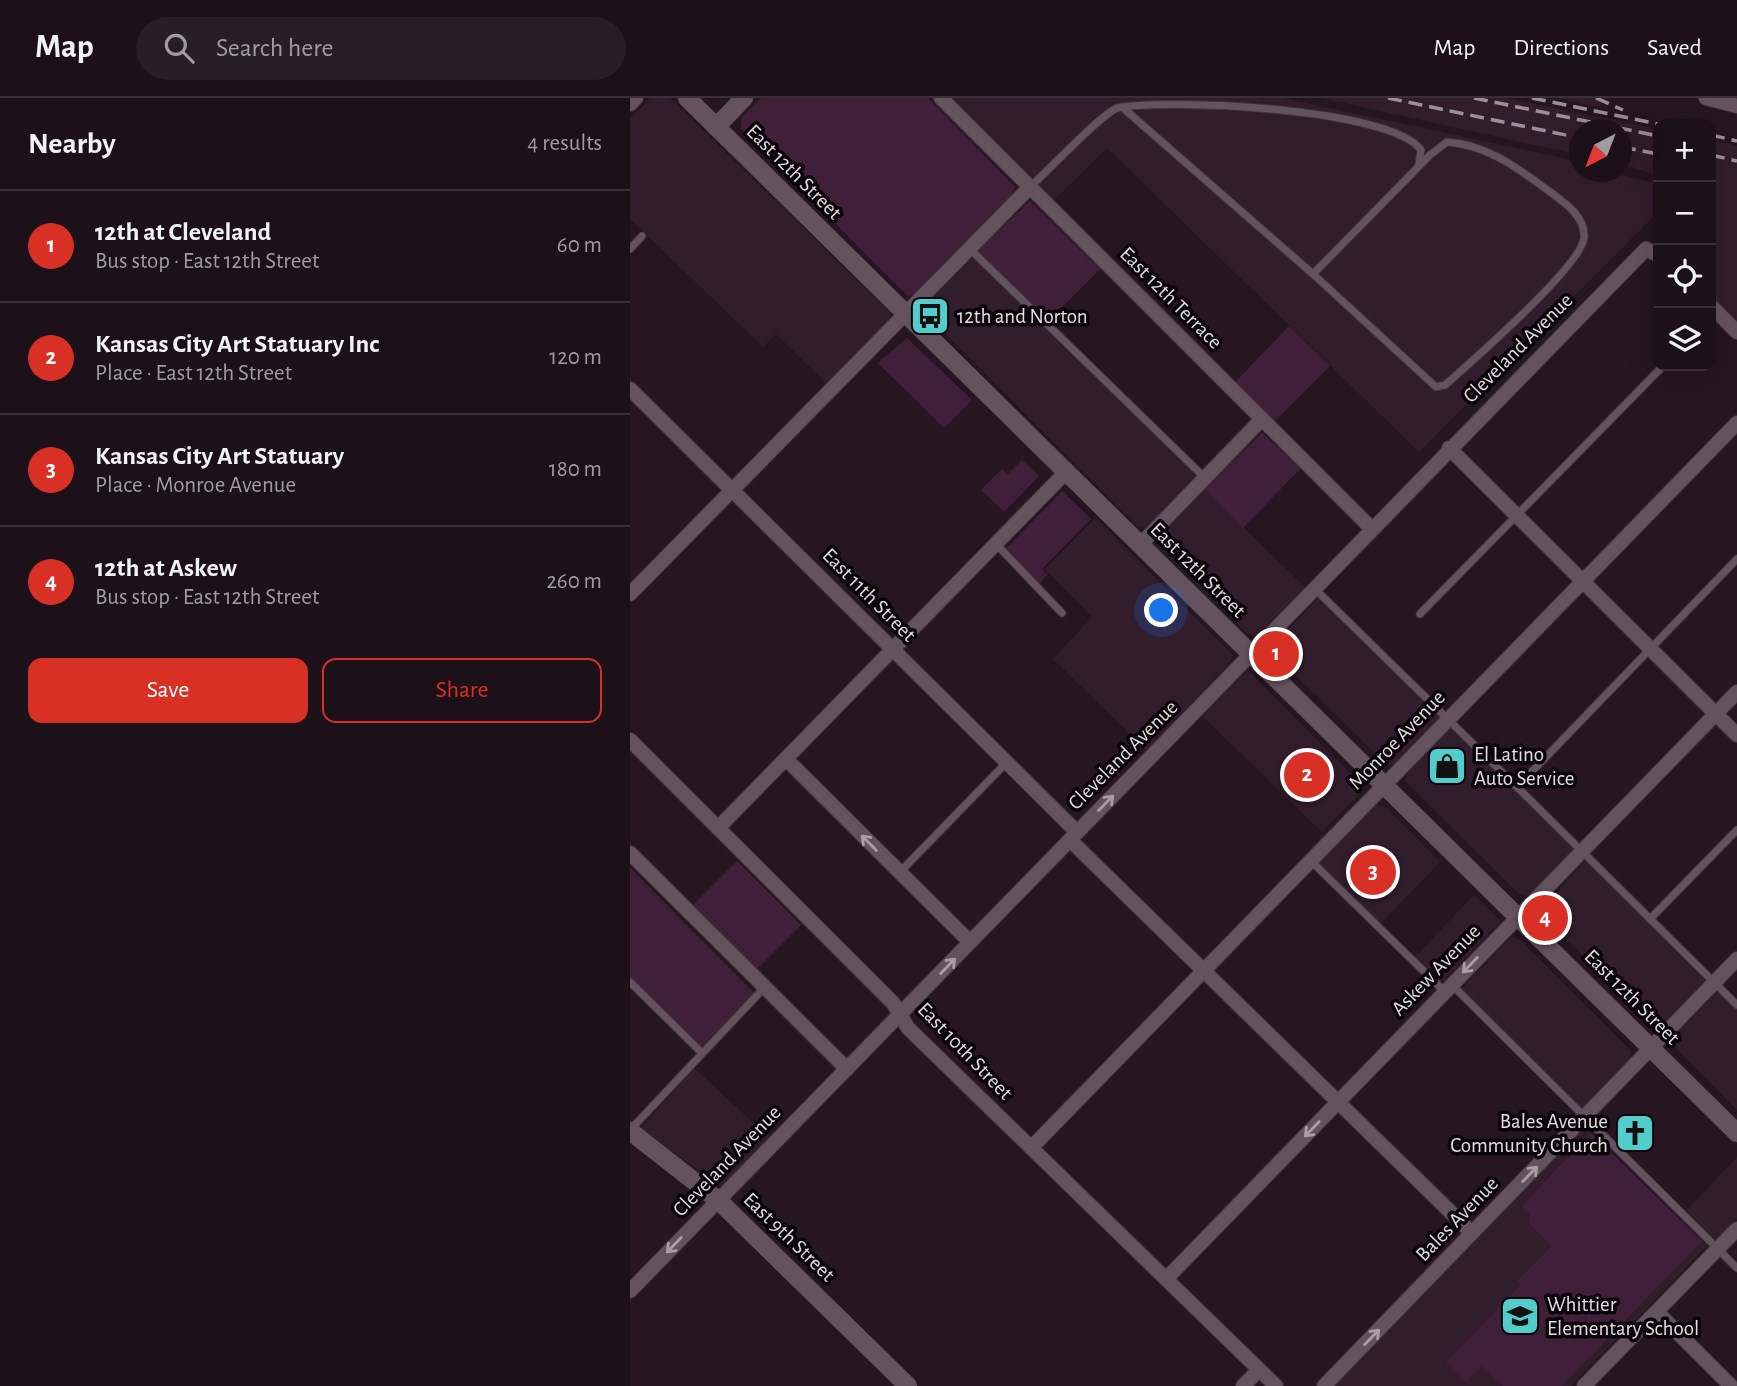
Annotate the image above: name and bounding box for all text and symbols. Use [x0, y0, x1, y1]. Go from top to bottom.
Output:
search box [136, 17, 626, 80]
icon: search [160, 29, 198, 67]
text: Map [35, 31, 94, 64]
text: Search here [216, 35, 334, 61]
text: Map [1433, 36, 1475, 60]
text: Directions [1513, 36, 1609, 60]
text: Saved [1647, 36, 1702, 60]
north arrow [1569, 119, 1632, 182]
map controls [1653, 119, 1716, 371]
button: + [1653, 119, 1716, 182]
street label: East 12th Street [743, 121, 846, 224]
text: Nearby [28, 129, 116, 159]
text: 4 results [527, 132, 602, 155]
button: − [1653, 182, 1716, 245]
text: 12th at Cleveland [95, 219, 271, 245]
text: 1 [47, 234, 55, 257]
text: 60 m [557, 234, 602, 257]
street label: East 12th Terrace [1116, 243, 1226, 353]
button: locate [1653, 245, 1716, 308]
text: Bus stop · East 12th Street [95, 250, 319, 273]
street label: Cleveland Avenue [1459, 289, 1577, 407]
bus stop icon: 12th and Norton [909, 295, 951, 337]
place label: 12th and Norton [957, 306, 1088, 327]
button: layers [1653, 308, 1716, 371]
text: Kansas City Art Statuary Inc [95, 331, 379, 357]
text: 2 [46, 346, 56, 369]
text: 120 m [549, 346, 602, 369]
text: Place · East 12th Street [95, 362, 292, 385]
text: Kansas City Art Statuary [95, 443, 344, 469]
text: 3 [46, 458, 56, 481]
text: 180 m [549, 458, 602, 481]
text: Place · Monroe Avenue [95, 474, 296, 497]
street label: East 12th Street [1147, 519, 1250, 622]
street label: East 11th Street [818, 544, 920, 646]
text: 12th at Askew [95, 555, 237, 581]
text: 4 [45, 570, 57, 593]
text: 260 m [546, 570, 602, 593]
text: Bus stop · East 12th Street [95, 586, 319, 609]
your location [1144, 593, 1178, 627]
pin: 1 [1253, 628, 1299, 680]
button: Save [28, 658, 308, 723]
button: Share [322, 658, 602, 723]
street label: Monroe Avenue [1345, 687, 1449, 793]
street label: Cleveland Avenue [1064, 696, 1182, 814]
place label: El Latino Auto Service [1474, 744, 1575, 789]
shop icon: El Latino Auto Service [1426, 745, 1468, 787]
pin: 2 [1284, 749, 1330, 801]
one-way arrow [1097, 794, 1114, 811]
one-way arrow [861, 834, 878, 851]
pin: 3 [1350, 846, 1396, 898]
pin: 4 [1522, 892, 1568, 944]
street label: Askew Avenue [1388, 920, 1484, 1020]
street label: East 12th Street [1581, 946, 1684, 1049]
one-way arrow [1461, 956, 1478, 973]
one-way arrow [939, 958, 956, 975]
street label: East 10th Street [914, 998, 1017, 1104]
street label: Cleveland Avenue [669, 1102, 785, 1220]
place label: Bales Avenue Community Church [1450, 1111, 1608, 1156]
church icon: Bales Avenue Community Church [1614, 1112, 1656, 1154]
one-way arrow [1303, 1120, 1320, 1137]
one-way arrow [1522, 1166, 1539, 1183]
street label: Bales Avenue [1412, 1173, 1502, 1265]
street label: East 9th Street [739, 1189, 839, 1286]
one-way arrow [666, 1237, 683, 1254]
place label: Whittier Elementary School [1547, 1294, 1699, 1339]
school or university icon: Whittier Elementary School [1499, 1295, 1541, 1337]
one-way arrow [1363, 1329, 1380, 1346]

